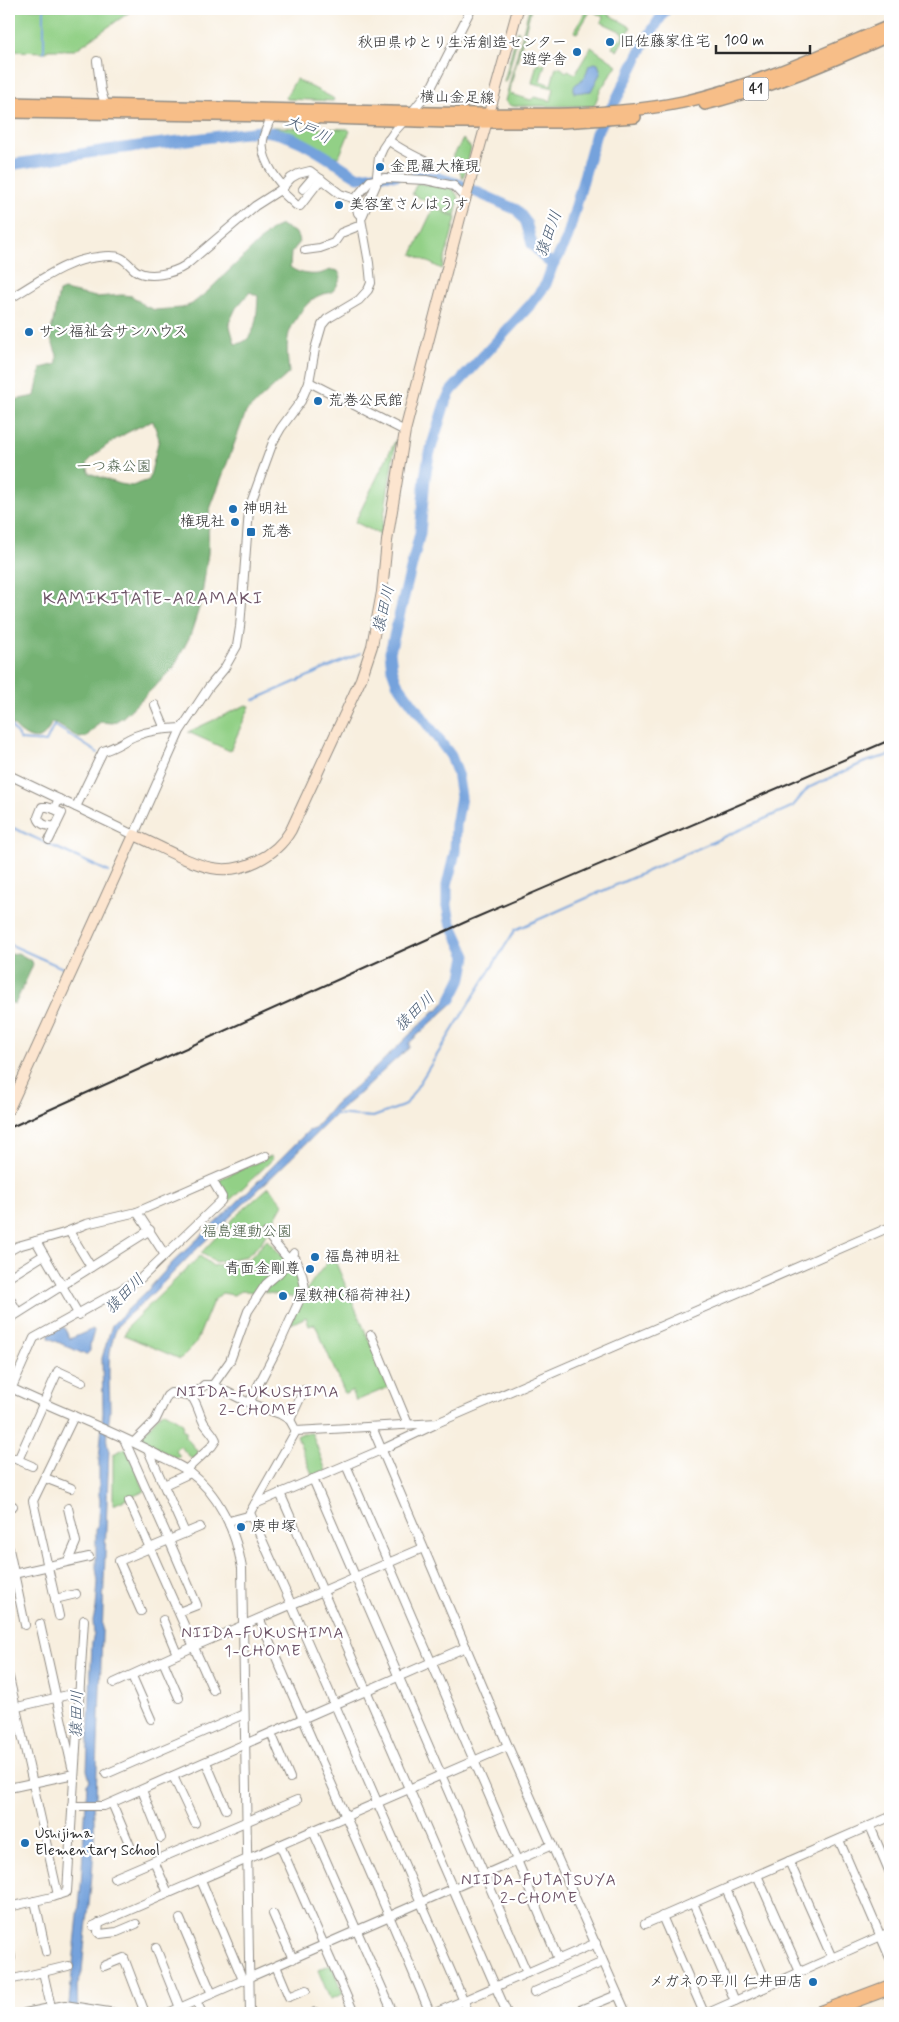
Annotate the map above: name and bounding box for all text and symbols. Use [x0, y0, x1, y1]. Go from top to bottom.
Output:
scale bar [716, 22, 810, 54]
text: 100 m [724, 31, 764, 51]
place label: 旧佐藤家住宅 [620, 32, 710, 52]
place label: 秋田県ゆとり生活創造センター 遊学舎 [358, 33, 567, 70]
marker: 旧佐藤家住宅 [604, 36, 616, 48]
marker: 秋田県ゆとり生活創造センター 遊学舎 [571, 46, 583, 58]
road number: 41 [744, 78, 768, 100]
street label: 横山金足線 [419, 87, 495, 109]
water label: 大戸川 [282, 111, 334, 149]
place label: 金毘羅大権現 [390, 157, 480, 177]
marker: 金毘羅大権現 [374, 161, 386, 173]
place label: 美容室さんはうす [349, 195, 469, 215]
marker: 美容室さんはうす [333, 199, 345, 211]
water label: 猿田川 [531, 208, 567, 260]
place label: サン福祉会サンハウス [39, 322, 188, 342]
marker: サン福祉会サンハウス [23, 326, 35, 338]
place label: 荒巻公民館 [328, 391, 403, 411]
marker: 荒巻公民館 [312, 395, 324, 407]
park label: 一つ森公園 [76, 457, 152, 477]
place label: 神明社 [243, 499, 288, 519]
marker: 神明社 [227, 503, 239, 515]
place label: 権現社 [180, 512, 225, 532]
marker: 権現社 [229, 516, 241, 528]
place label: 荒巻 [261, 522, 292, 542]
marker: 荒巻 [245, 526, 257, 538]
water label: 猿田川 [368, 583, 400, 635]
district label: KAMIKITATE-ARAMAKI [43, 587, 263, 611]
water label: 猿田川 [390, 988, 440, 1036]
park label: 福島運動公園 [202, 1222, 292, 1242]
place label: 福島神明社 [325, 1247, 400, 1267]
marker: 福島神明社 [309, 1251, 321, 1263]
place label: 青面金剛尊 [225, 1259, 300, 1279]
marker: 青面金剛尊 [304, 1263, 316, 1275]
water label: 猿田川 [101, 1270, 149, 1318]
place label: 屋敷神(稲荷神社) [293, 1286, 410, 1306]
marker: 屋敷神(稲荷神社) [277, 1290, 289, 1302]
district label: NIIDA-FUKUSHIMA 2-CHOME [176, 1382, 340, 1421]
place label: 庚申塚 [251, 1517, 296, 1537]
marker: 庚申塚 [235, 1521, 247, 1533]
district label: NIIDA-FUKUSHIMA 1-CHOME [181, 1623, 345, 1662]
water label: 猿田川 [66, 1690, 88, 1738]
place label: Ushijima Elementary School [35, 1824, 160, 1861]
marker: Ushijima Elementary School [19, 1837, 31, 1849]
district label: NIIDA-FUTATSUYA 2-CHOME [461, 1870, 617, 1909]
place label: メガネの平川 仁井田店 [649, 1972, 803, 1992]
marker: メガネの平川 仁井田店 [807, 1976, 819, 1988]

